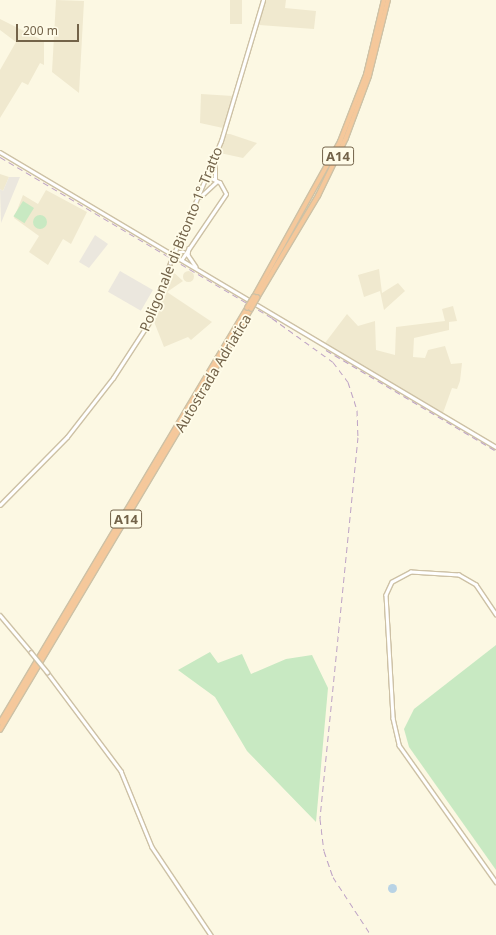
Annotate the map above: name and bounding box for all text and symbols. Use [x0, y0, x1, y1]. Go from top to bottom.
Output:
scale bar [18, 16, 81, 42]
text: 200 m [23, 22, 58, 39]
street label: Poligonale di Bitonto 1° Tratto [136, 144, 226, 334]
road number: A14 [322, 145, 354, 167]
street label: Autostrada Adriatica [171, 311, 255, 435]
road number: A14 [110, 508, 142, 530]

